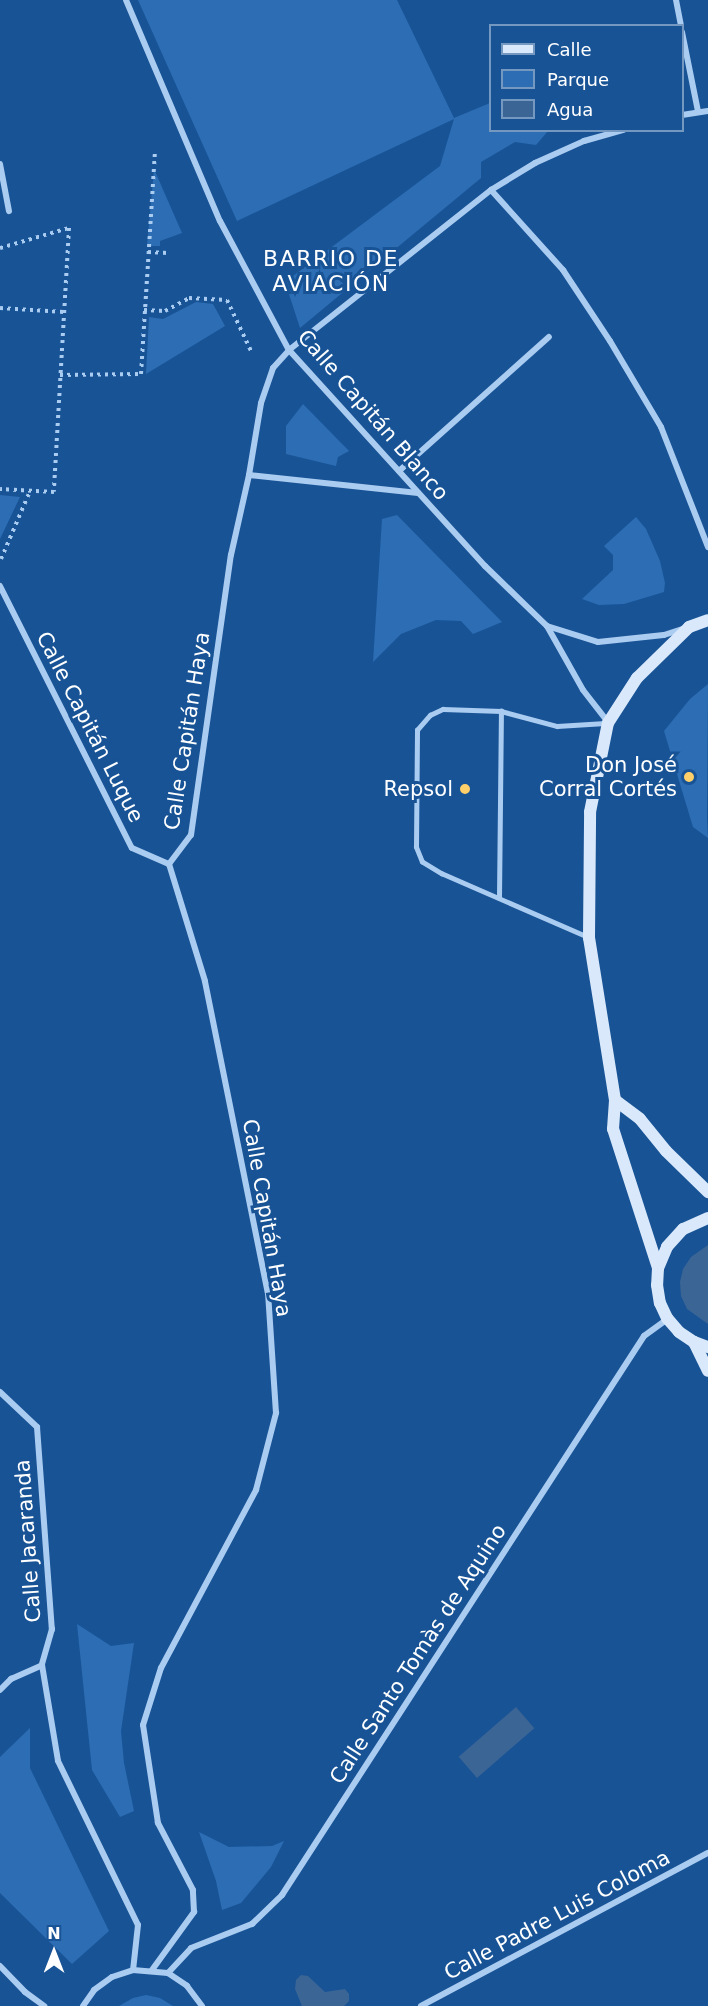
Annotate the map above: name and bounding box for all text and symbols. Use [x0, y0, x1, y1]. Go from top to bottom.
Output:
legend [489, 24, 684, 132]
text: Calle [547, 39, 592, 60]
text: Parque [547, 69, 609, 90]
text: Agua [547, 99, 593, 120]
district label: BARRIO DE AVIACIÓN [263, 245, 399, 296]
street label: Calle Capitán Blanco [292, 325, 454, 505]
street label: Calle Capitán Luque [31, 627, 149, 827]
street label: Calle Capitán Haya [159, 630, 215, 832]
place label: Don José Corral Cortés [539, 752, 677, 802]
marker: Don José Corral Cortés [682, 770, 696, 784]
place label: Repsol [383, 776, 453, 802]
marker: Repsol [458, 782, 472, 796]
street label: Calle Capitán Haya [237, 1117, 297, 1319]
street label: Calle Jacaranda [10, 1459, 46, 1623]
street label: Calle Santo Tomàs de Aquino [324, 1519, 512, 1789]
street label: Calle Padre Luis Coloma [440, 1845, 674, 1985]
north arrow [24, 1922, 84, 1982]
text: N [47, 1924, 61, 1943]

